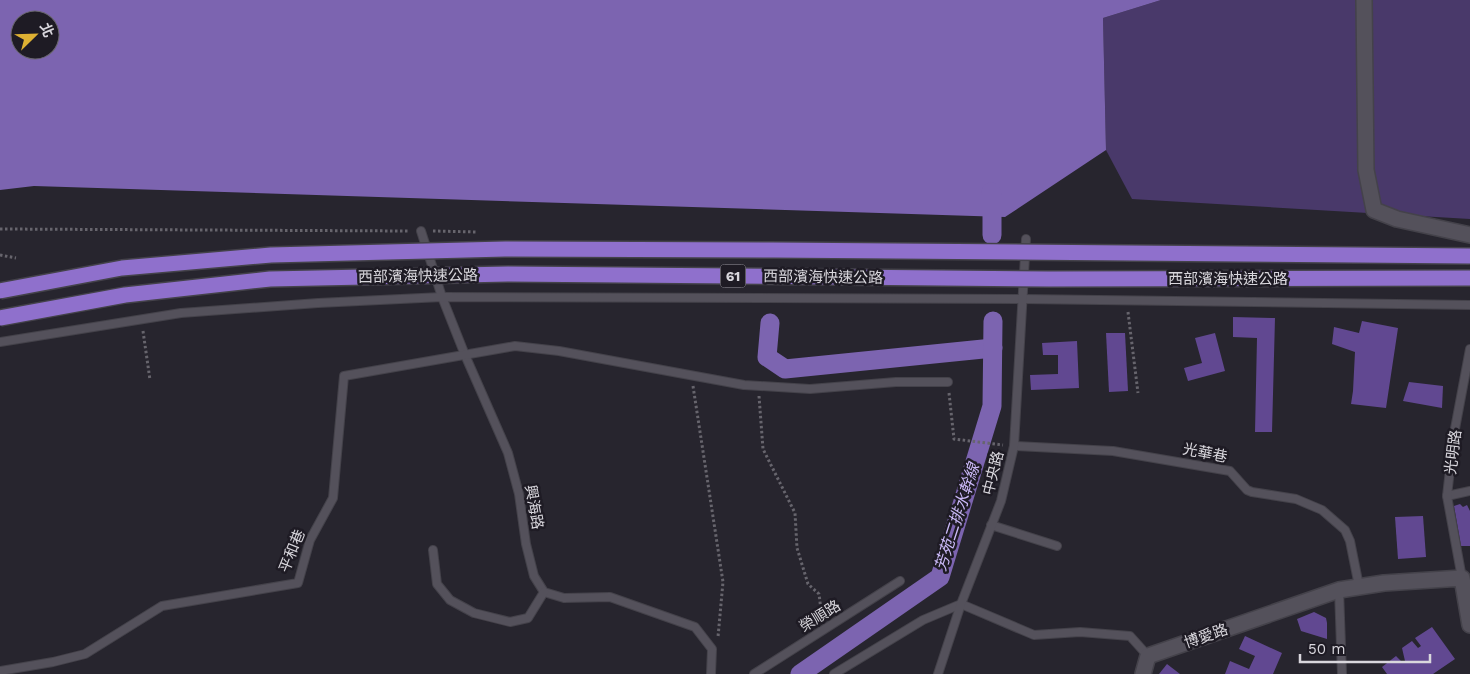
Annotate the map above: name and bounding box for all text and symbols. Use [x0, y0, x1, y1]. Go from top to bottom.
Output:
north arrow [10, 10, 60, 60]
text: 北 [37, 20, 57, 39]
road number: 61 [720, 264, 746, 288]
street label: 西部濱海快速公路 [358, 266, 478, 286]
street label: 西部濱海快速公路 [763, 267, 883, 287]
street label: 西部濱海快速公路 [1168, 270, 1288, 288]
street label: 光明路 [1441, 429, 1465, 475]
street label: 光華巷 [1181, 440, 1229, 466]
street label: 中央路 [979, 449, 1007, 497]
water label: 芳苑二排水幹線 [931, 459, 984, 573]
street label: 興海路 [521, 483, 547, 531]
street label: 平和巷 [275, 527, 309, 575]
street label: 榮順路 [796, 596, 844, 636]
street label: 博愛路 [1182, 620, 1230, 652]
scale bar [1300, 632, 1430, 664]
text: 50 m [1308, 640, 1345, 658]

